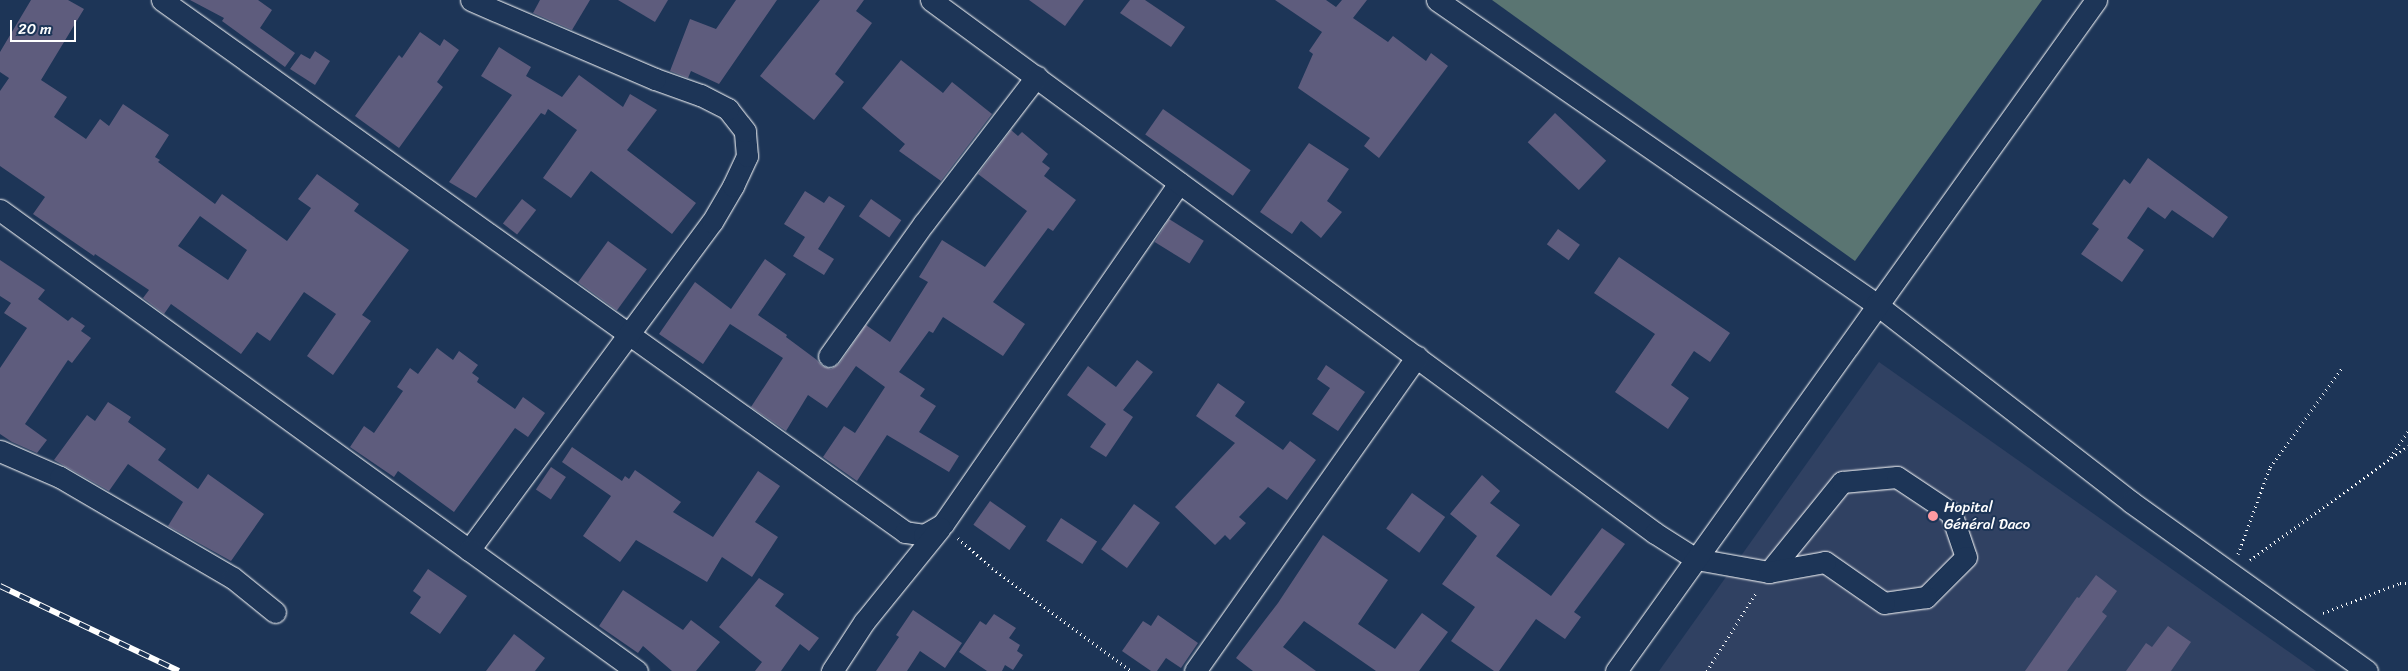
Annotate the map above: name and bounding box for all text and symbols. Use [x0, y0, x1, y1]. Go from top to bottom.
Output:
scale bar [12, 10, 79, 42]
text: 20 m [18, 16, 52, 42]
place label: Hopital Général Daco [1944, 498, 2030, 533]
marker: Hopital Général Daco [1926, 509, 1940, 523]

